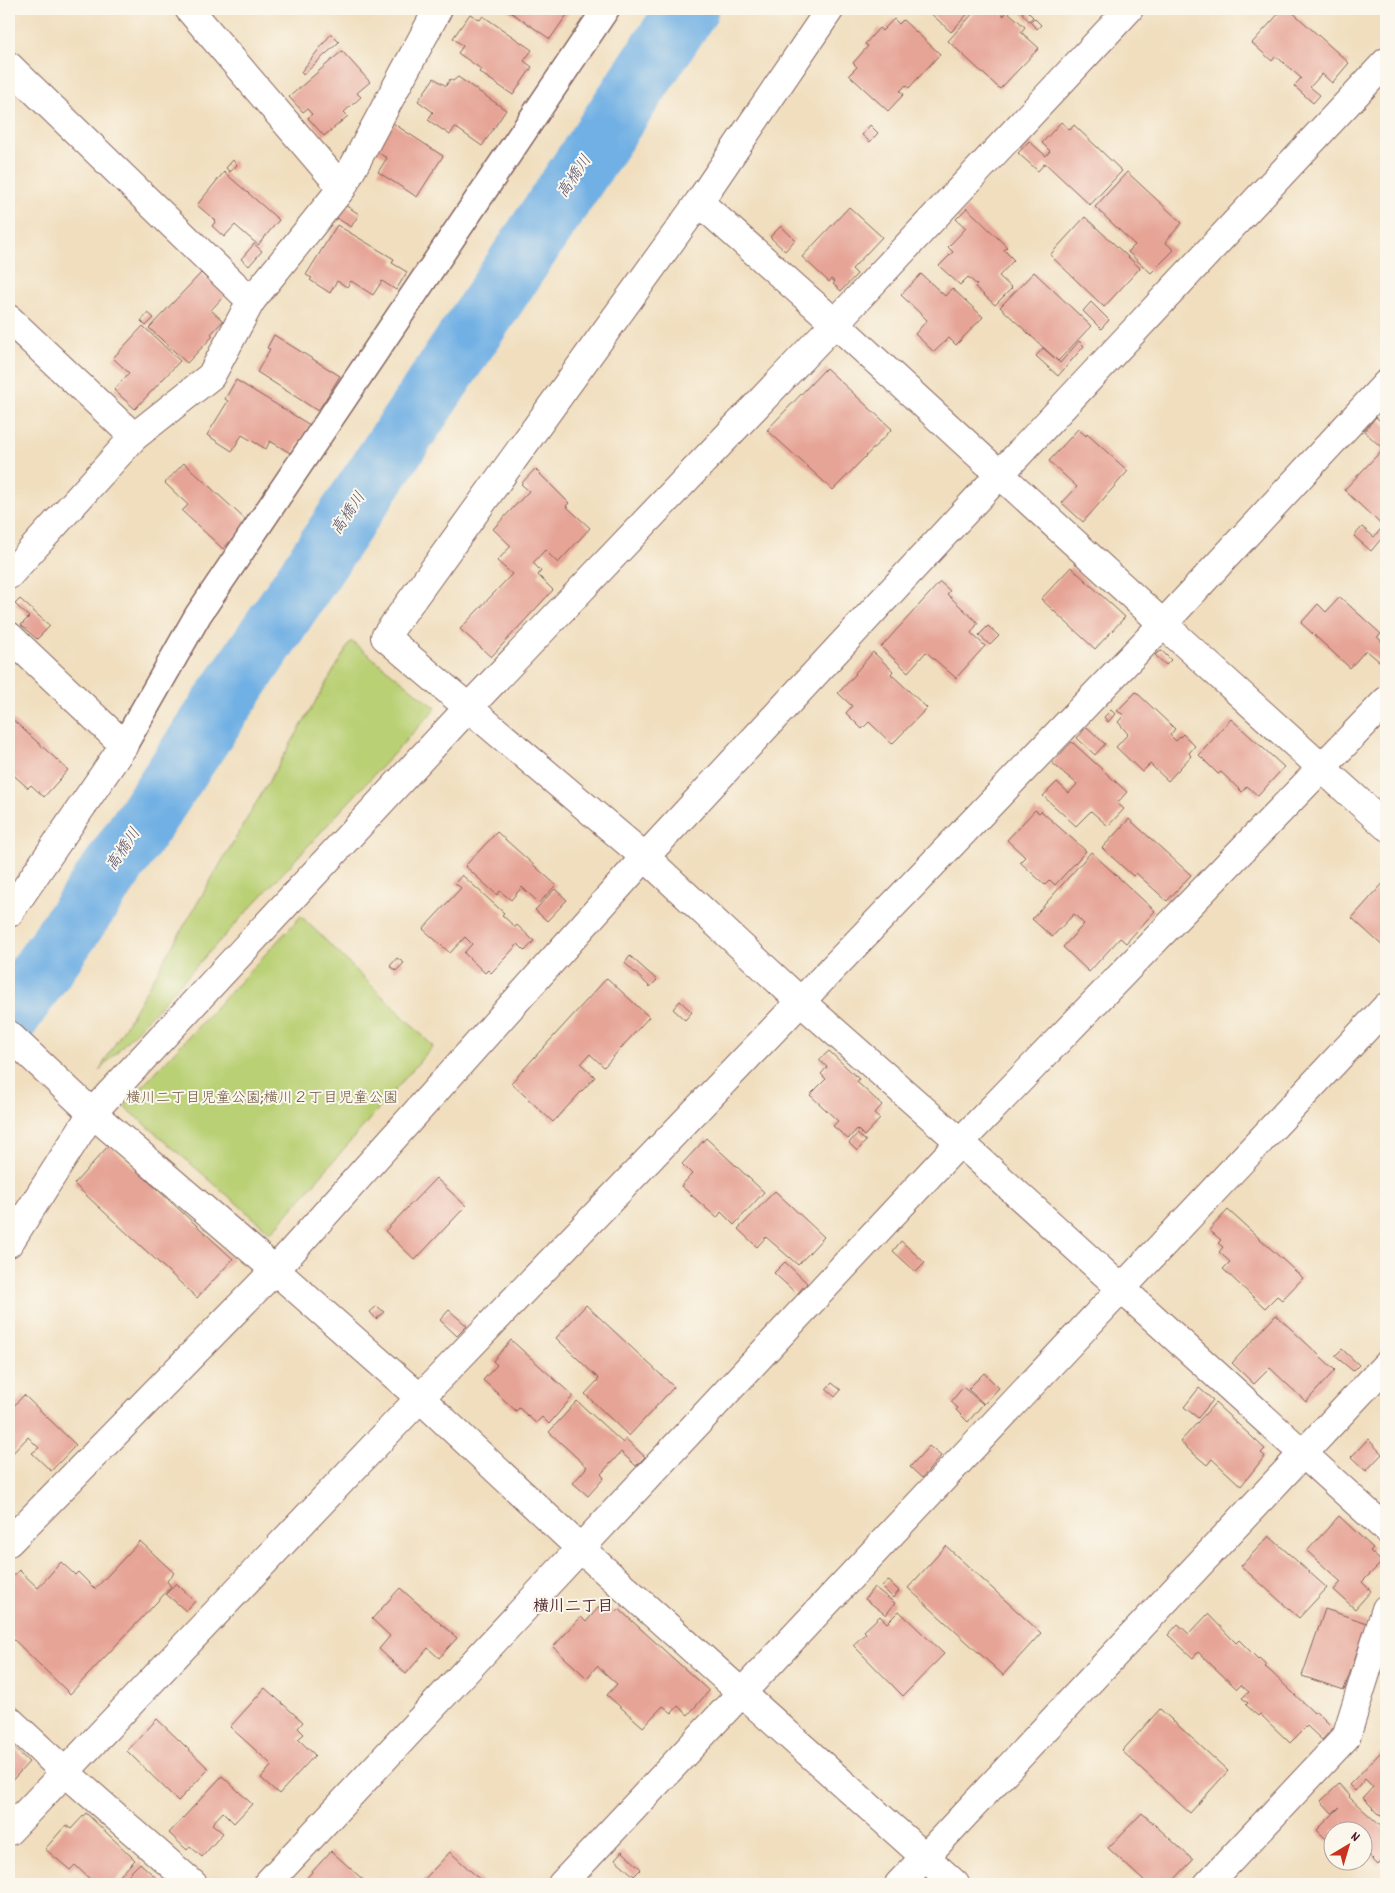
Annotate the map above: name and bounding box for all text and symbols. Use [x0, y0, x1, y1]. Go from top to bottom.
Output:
water label: 高橋川 [552, 151, 598, 203]
water label: 高橋川 [326, 488, 372, 540]
water label: 高橋川 [101, 824, 147, 876]
park label: 横川二丁目児童公園;横川２丁目児童公園 [126, 1088, 398, 1110]
district label: 横川二丁目 [533, 1596, 613, 1619]
north arrow [1322, 1820, 1372, 1870]
text: N [1346, 1827, 1364, 1847]

